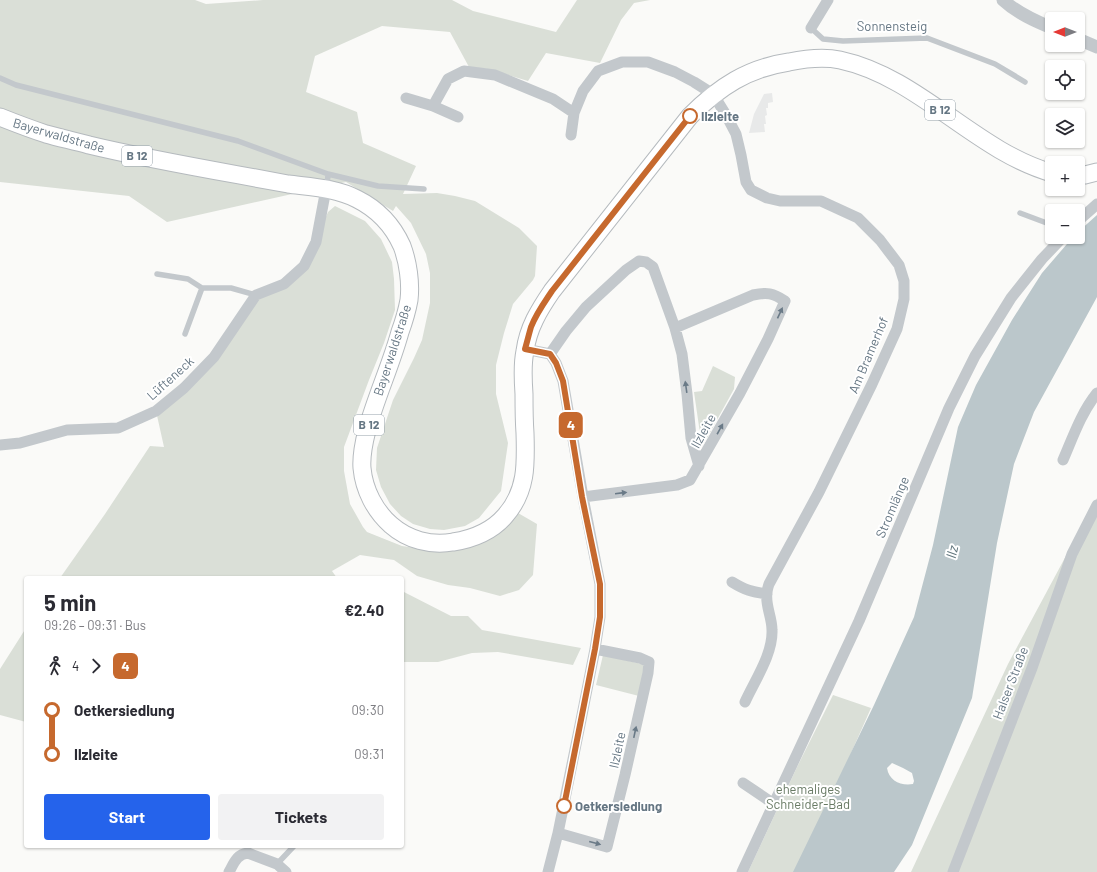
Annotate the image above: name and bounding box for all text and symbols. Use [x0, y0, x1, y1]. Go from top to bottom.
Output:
north arrow [1045, 12, 1085, 52]
map controls [1045, 12, 1085, 244]
street label: Sonnensteig [857, 18, 927, 34]
button: locate [1045, 60, 1085, 100]
road number: B 12 [925, 100, 955, 120]
marker: Ilzleite [682, 108, 698, 124]
place label: Ilzleite [701, 108, 739, 124]
button: layers [1045, 108, 1085, 148]
street label: Bayerwaldstraße [11, 114, 107, 156]
road number: B 12 [122, 146, 152, 166]
button: + [1045, 156, 1085, 196]
button: − [1045, 204, 1085, 244]
street label: Bayerwaldstraße [370, 302, 414, 398]
one-way arrow [777, 308, 783, 319]
street label: Am Bramerhof [845, 314, 891, 396]
street label: Lüfteneck [143, 352, 197, 403]
one-way arrow [683, 380, 689, 393]
street label: Ilzleite [687, 411, 719, 451]
line badge: 4 [558, 412, 584, 438]
road number: B 12 [354, 415, 384, 435]
text: 4 [567, 416, 575, 433]
one-way arrow [717, 423, 723, 435]
street label: Stromlänge [872, 474, 912, 540]
one-way arrow [615, 490, 627, 496]
water label: Ilz [942, 543, 961, 560]
text: 5 min [44, 589, 96, 615]
text: €2.40 [344, 601, 384, 619]
text: 09:26 – 09:31 · Bus [44, 617, 146, 633]
street label: Halser Straße [989, 644, 1031, 722]
icon: walk [44, 655, 66, 677]
icon: forward [85, 655, 107, 677]
text: 4 [121, 657, 130, 674]
text: 4 [72, 658, 79, 674]
text: Oetkersiedlung [74, 701, 175, 719]
text: 09:30 [351, 702, 384, 718]
one-way arrow [632, 726, 638, 738]
street label: Ilzleite [605, 730, 629, 770]
text: Ilzleite [74, 745, 118, 763]
text: 09:31 [354, 746, 384, 762]
park label: ehemaliges Schneider-Bad [766, 781, 850, 812]
button: Start [44, 794, 210, 840]
button: Tickets [218, 794, 384, 840]
marker: Oetkersiedlung [556, 798, 572, 814]
place label: Oetkersiedlung [575, 798, 662, 814]
one-way arrow [589, 841, 602, 847]

